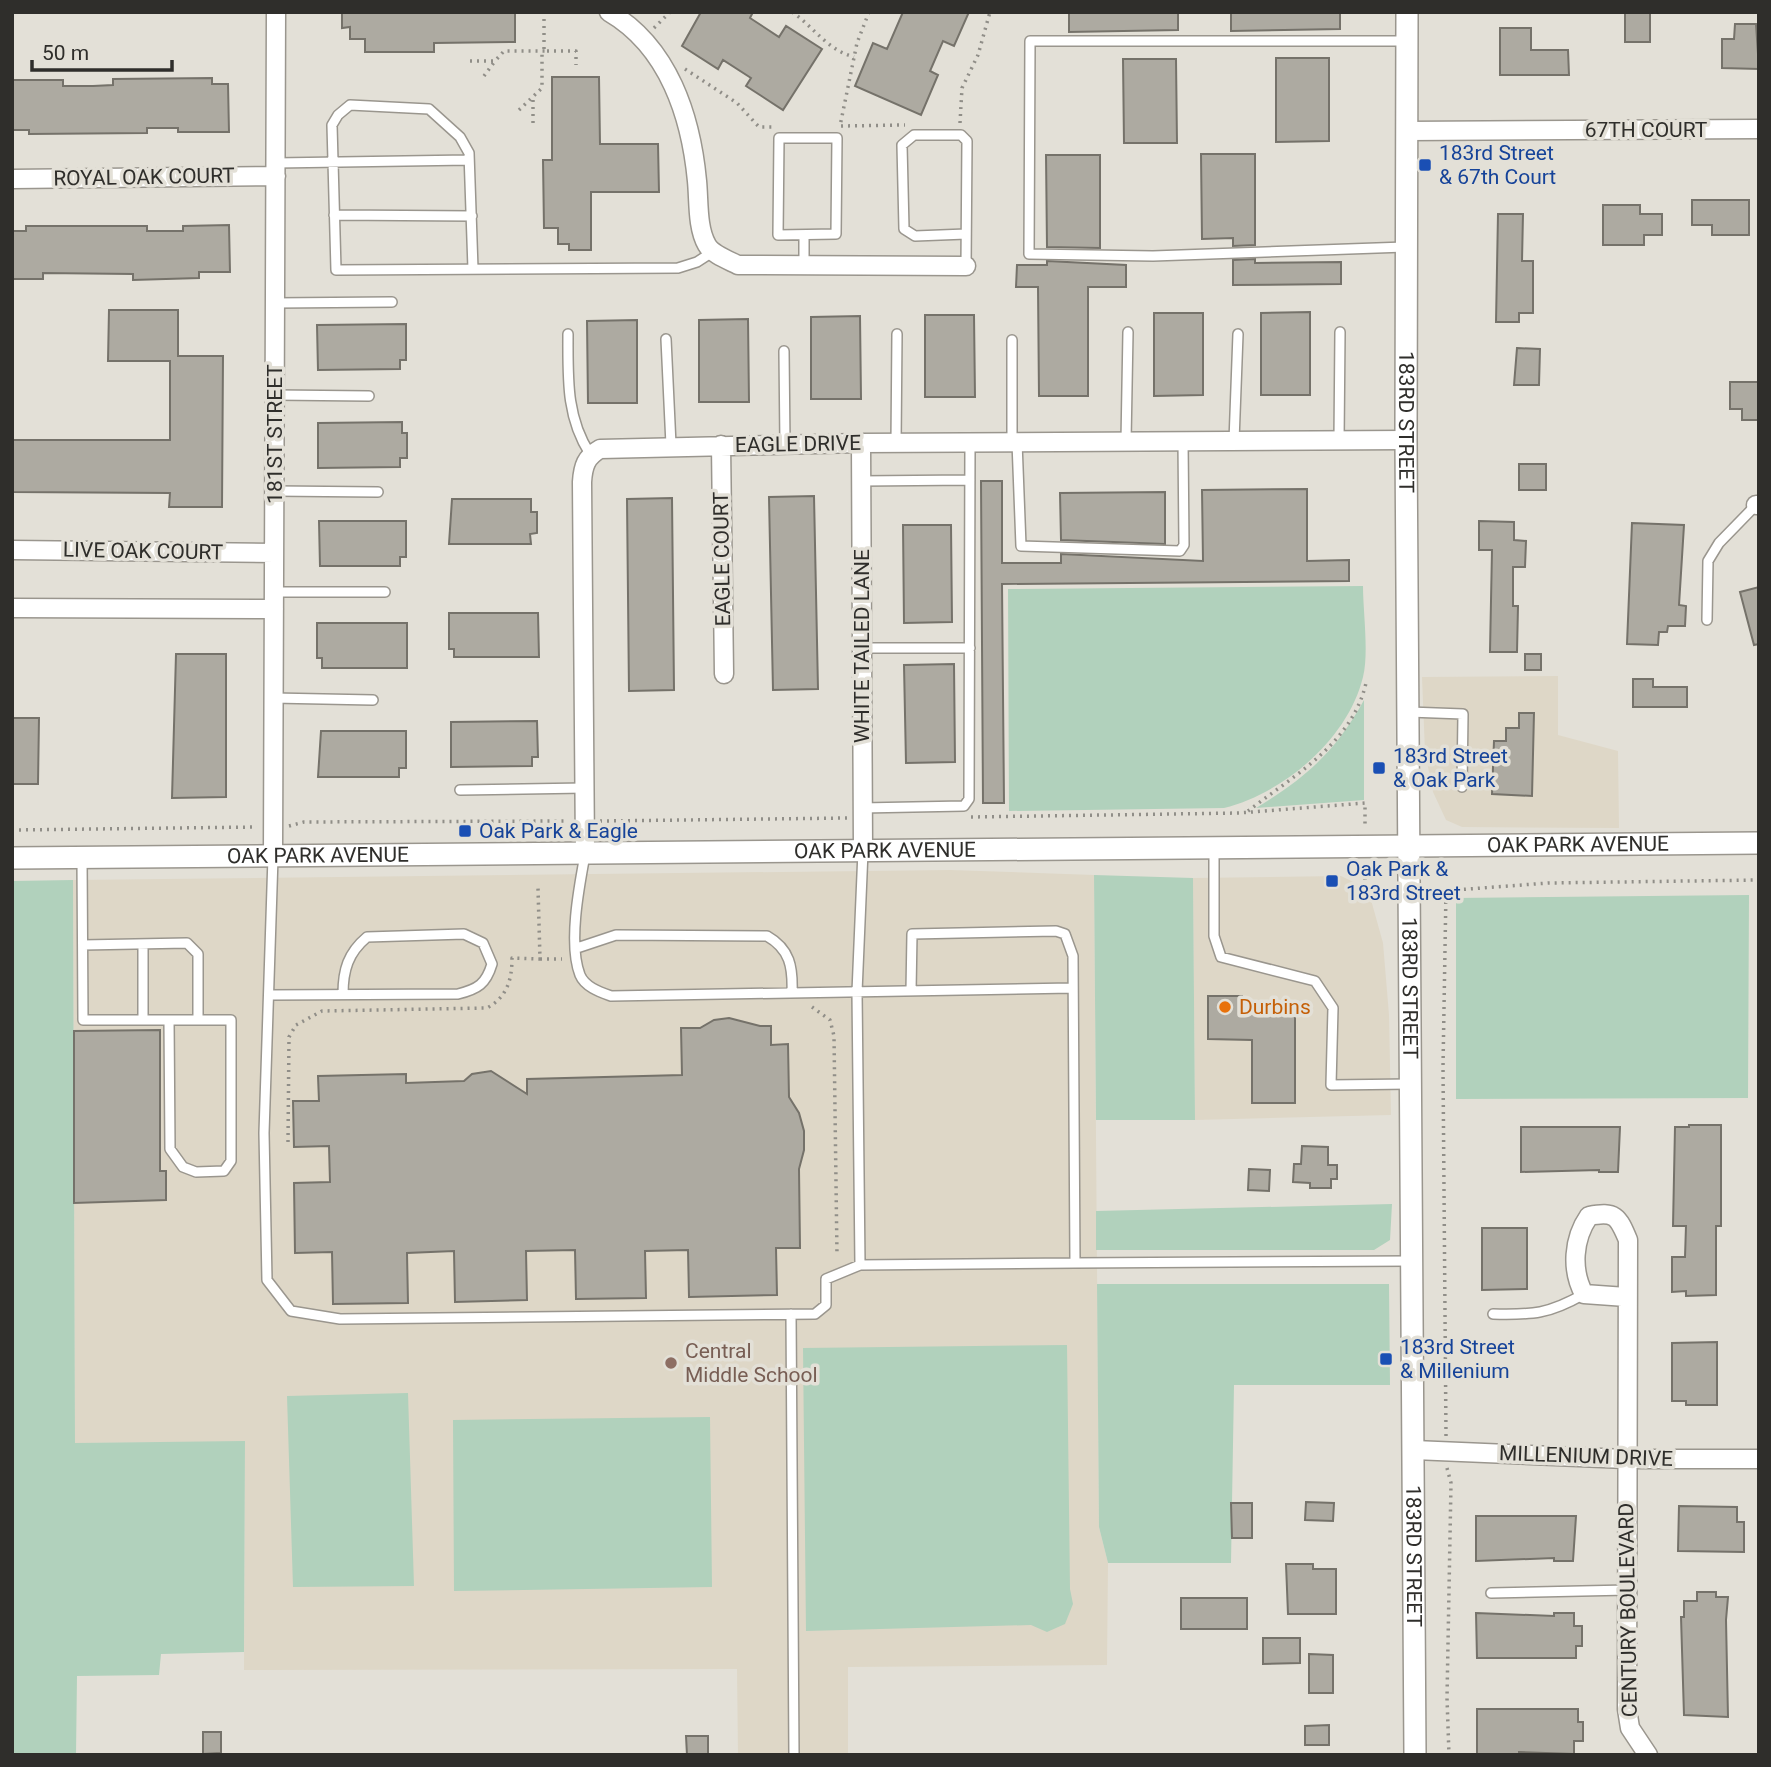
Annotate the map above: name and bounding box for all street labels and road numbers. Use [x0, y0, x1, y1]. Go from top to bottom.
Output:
street label: 67TH COURT [1585, 118, 1708, 142]
street label: ROYAL OAK COURT [53, 163, 235, 191]
street label: 183RD STREET [1394, 351, 1418, 494]
street label: 181ST STREET [263, 364, 287, 504]
street label: EAGLE DRIVE [735, 431, 861, 457]
street label: EAGLE COURT [709, 491, 735, 627]
street label: LIVE OAK COURT [63, 538, 224, 564]
street label: WHITE TAILED LANE [850, 549, 874, 743]
street label: OAK PARK AVENUE [1487, 832, 1669, 857]
street label: OAK PARK AVENUE [794, 838, 976, 863]
street label: OAK PARK AVENUE [227, 843, 409, 868]
street label: 183RD STREET [1397, 917, 1422, 1060]
street label: MILLENIUM DRIVE [1499, 1441, 1674, 1471]
street label: 183RD STREET [1401, 1485, 1426, 1627]
street label: CENTURY BOULEVARD [1614, 1503, 1642, 1717]

